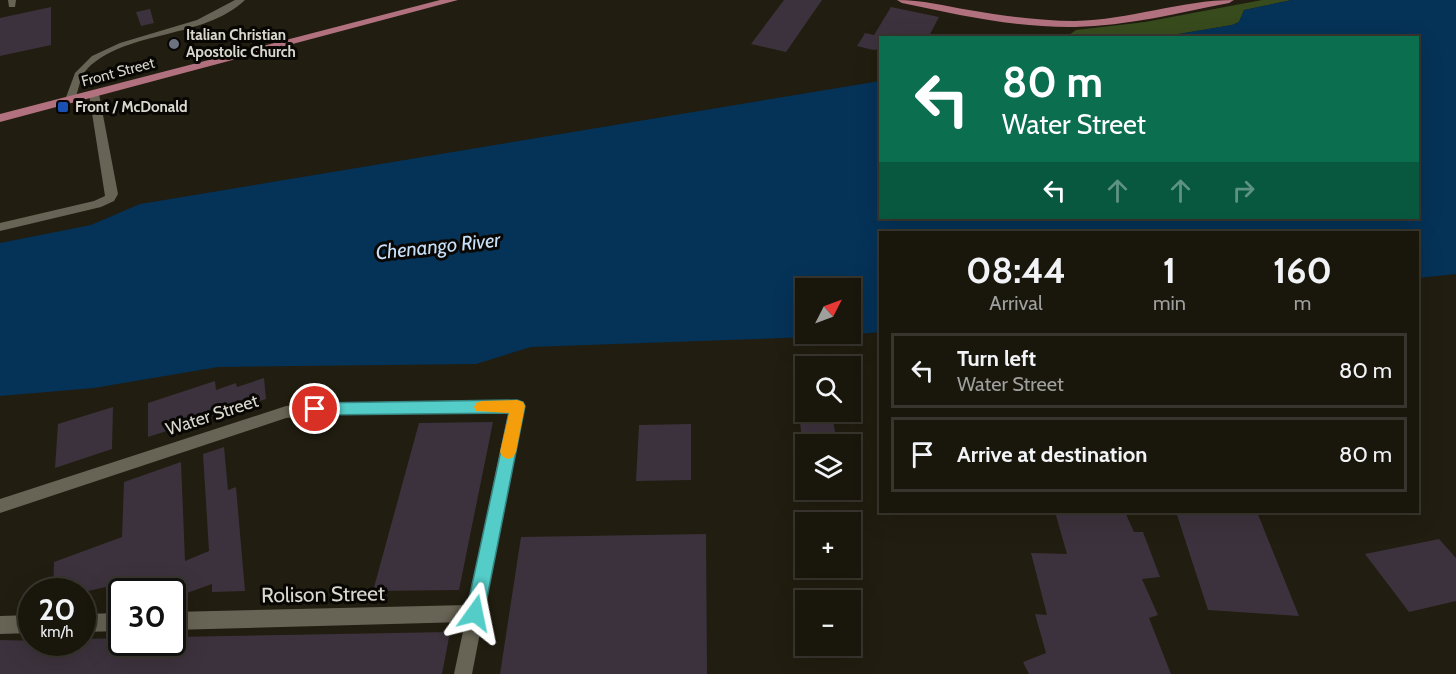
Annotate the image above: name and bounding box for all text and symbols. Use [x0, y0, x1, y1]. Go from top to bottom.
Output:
place label: Italian Christian Apostolic Church [186, 26, 296, 61]
marker: Italian Christian Apostolic Church [167, 37, 181, 51]
street label: Front Street [79, 54, 157, 90]
text: 80 m [1002, 56, 1103, 108]
icon: left [903, 60, 981, 138]
place label: Front / McDonald [75, 98, 188, 116]
marker: Front / McDonald [56, 100, 70, 114]
text: Water Street [1002, 108, 1146, 141]
icon: left [1038, 174, 1071, 207]
icon: ahead [1101, 174, 1134, 207]
icon: ahead [1164, 174, 1197, 207]
icon: right [1227, 174, 1260, 207]
water label: Chenango River [375, 227, 502, 264]
text: 08:44 [966, 248, 1066, 292]
text: 1 [1163, 248, 1176, 292]
text: 160 [1273, 248, 1332, 292]
north arrow [795, 278, 861, 344]
map controls [795, 278, 861, 656]
text: Arrival [989, 291, 1043, 315]
text: min [1153, 291, 1186, 315]
text: m [1294, 291, 1311, 315]
text: Turn left [957, 345, 1036, 372]
icon: left [906, 354, 939, 387]
button: search [795, 356, 861, 422]
text: 80 m [1339, 357, 1392, 384]
text: Water Street [957, 372, 1064, 396]
pin [289, 383, 340, 434]
street label: Water Street [163, 390, 261, 440]
icon: arrive [298, 392, 331, 425]
button: layers [795, 434, 861, 500]
icon: arrive [906, 438, 939, 471]
text: Arrive at destination [957, 441, 1147, 468]
text: 80 m [1339, 441, 1392, 468]
button: + [795, 512, 861, 578]
speed limit sign: 30 [108, 578, 186, 656]
street label: Rolison Street [261, 580, 385, 608]
position arrow [443, 581, 507, 645]
button: − [795, 590, 861, 656]
text: 20 [38, 591, 76, 628]
text: km/h [41, 623, 73, 641]

